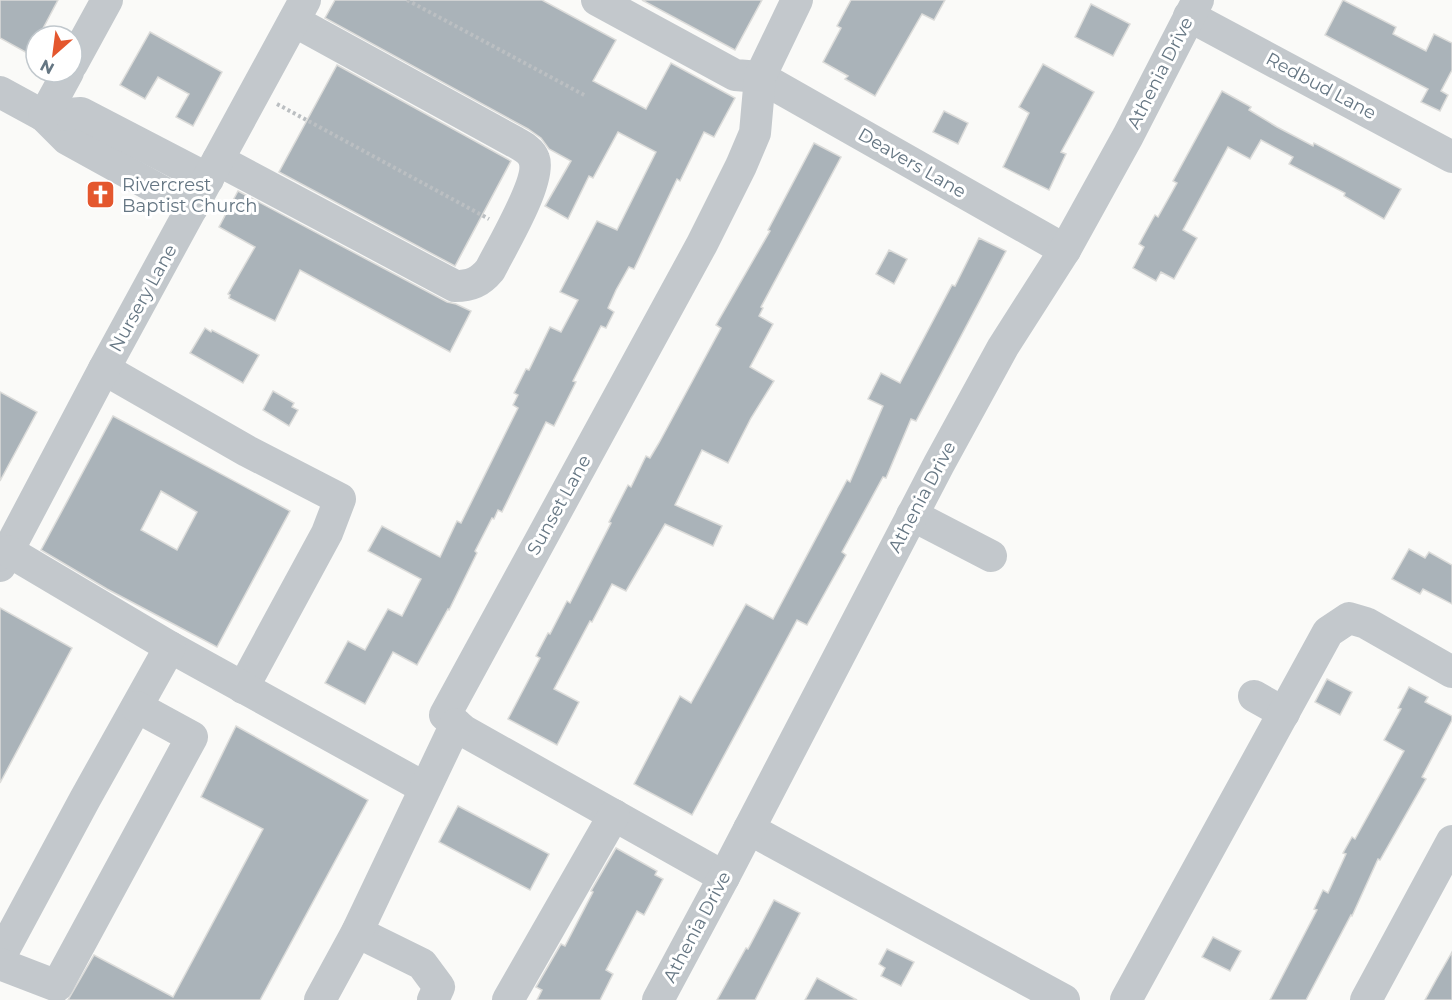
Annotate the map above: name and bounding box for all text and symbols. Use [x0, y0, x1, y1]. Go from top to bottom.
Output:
street label: Athenia Drive [1122, 13, 1198, 133]
north arrow [24, 24, 84, 84]
street label: Redbud Lane [1262, 48, 1380, 124]
text: N [37, 55, 57, 78]
street label: Deavers Lane [854, 123, 970, 203]
place label: Rivercrest Baptist Church [122, 174, 258, 217]
church icon: Rivercrest Baptist Church [85, 179, 117, 211]
street label: Nursery Lane [104, 240, 182, 356]
street label: Athenia Drive [883, 438, 961, 556]
street label: Sunset Lane [522, 451, 596, 559]
street label: Athenia Drive [658, 868, 736, 986]

